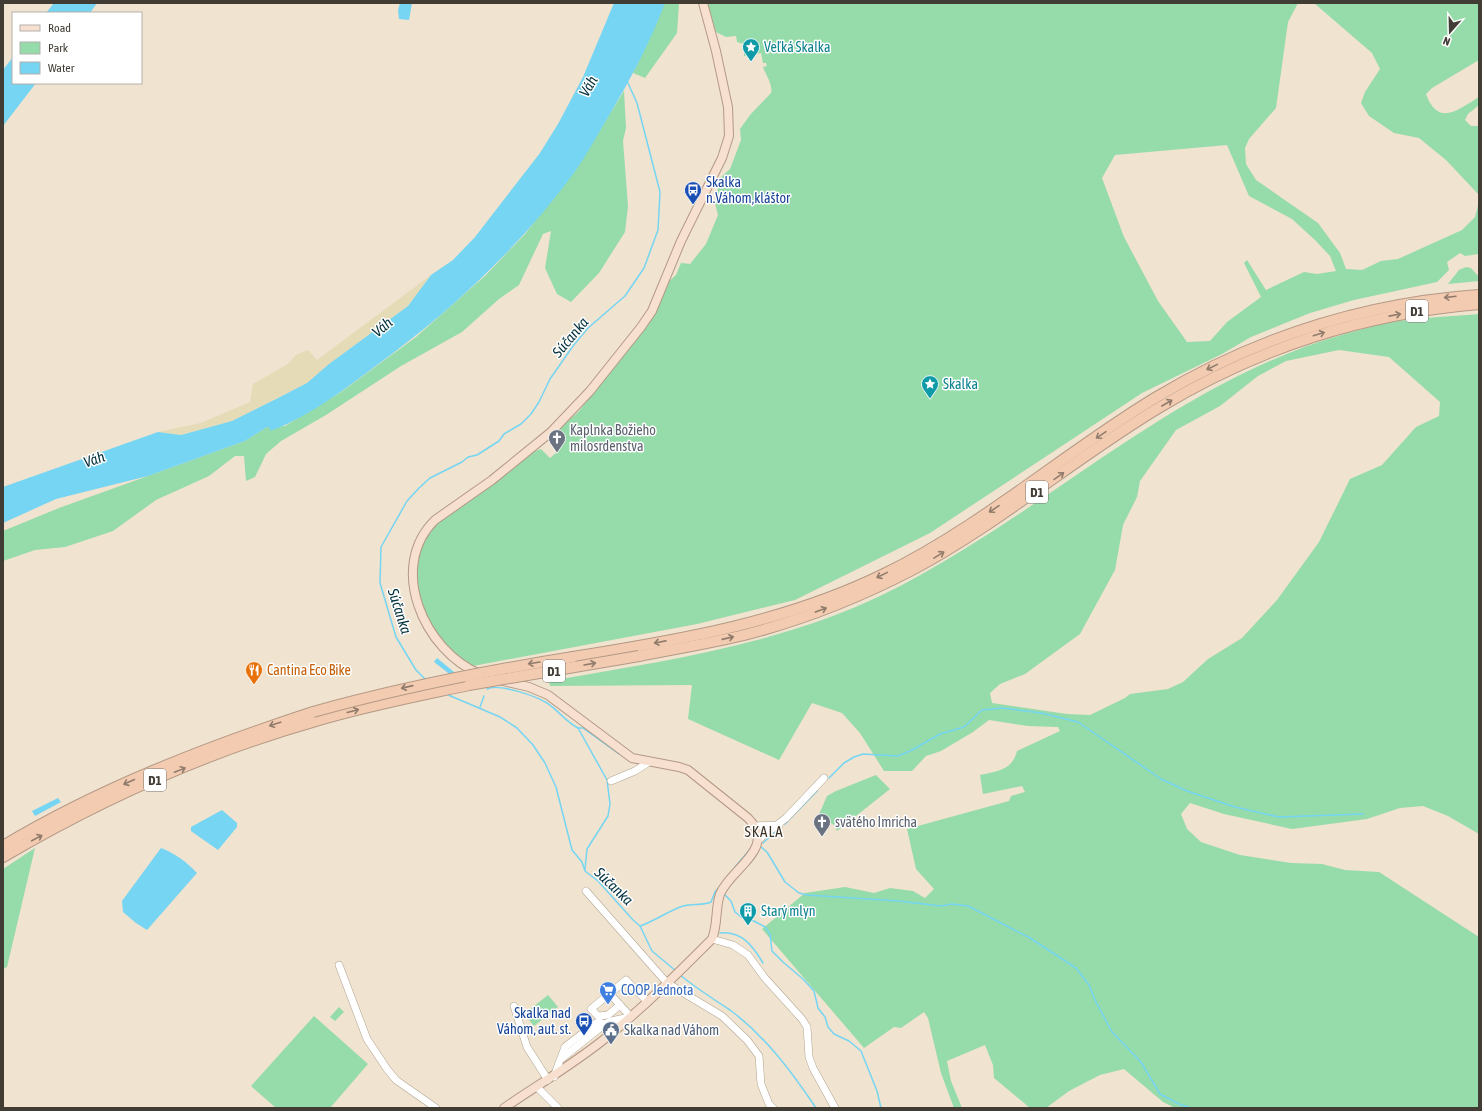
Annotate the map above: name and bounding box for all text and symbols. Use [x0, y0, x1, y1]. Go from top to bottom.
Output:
legend [12, 12, 142, 84]
north arrow [1430, 12, 1470, 52]
text: Road [48, 21, 71, 35]
text: N [1441, 35, 1452, 48]
place icon: Veľká Skalka [741, 37, 761, 62]
place label: Veľká Skalka [764, 39, 831, 55]
text: Park [48, 41, 69, 55]
text: Water [48, 61, 75, 75]
water label: Váh [575, 73, 601, 99]
place label: Skalka n.Váhom,kláštor [706, 174, 791, 206]
bus stop icon: Skalka n.Váhom,kláštor [683, 180, 703, 205]
one-way arrow [1444, 293, 1457, 301]
road number: D1 [1406, 300, 1428, 322]
one-way arrow [1388, 310, 1401, 318]
water label: Váh [368, 314, 396, 340]
water label: Súčanka [548, 314, 592, 361]
one-way arrow [1312, 330, 1325, 337]
one-way arrow [1206, 364, 1218, 371]
place icon: Skalka [920, 374, 940, 399]
place label: Skalka [943, 376, 978, 392]
one-way arrow [1161, 399, 1173, 407]
place label: Kaplnka Božieho milosrdenstva [570, 422, 656, 454]
church icon: Kaplnka Božieho milosrdenstva [547, 428, 567, 453]
one-way arrow [1096, 431, 1107, 439]
water label: Váh [81, 448, 107, 470]
one-way arrow [1053, 472, 1064, 480]
road number: D1 [1026, 481, 1048, 503]
one-way arrow [989, 505, 1000, 513]
one-way arrow [933, 550, 945, 558]
one-way arrow [876, 572, 888, 579]
water label: Súčanka [384, 585, 415, 636]
one-way arrow [815, 606, 827, 614]
one-way arrow [721, 634, 734, 642]
one-way arrow [654, 638, 667, 646]
one-way arrow [528, 659, 541, 667]
restaurant icon: Cantina Eco Bike [244, 660, 264, 685]
road number: D1 [543, 660, 565, 682]
one-way arrow [584, 660, 597, 668]
place label: Cantina Eco Bike [267, 662, 351, 678]
one-way arrow [401, 684, 414, 692]
one-way arrow [346, 707, 359, 714]
one-way arrow [269, 721, 282, 728]
one-way arrow [173, 766, 185, 773]
road number: D1 [144, 769, 166, 791]
one-way arrow [123, 779, 135, 786]
church icon: svätého Imricha [812, 812, 832, 837]
place label: svätého Imricha [835, 814, 917, 830]
district label: SKALA [744, 823, 784, 840]
one-way arrow [31, 833, 43, 841]
water label: Súčanka [591, 863, 637, 908]
building icon: Starý mlyn [738, 901, 758, 926]
place label: Starý mlyn [761, 903, 815, 919]
supermarket icon: COOP Jednota [598, 980, 618, 1005]
place label: COOP Jednota [621, 982, 693, 998]
place label: Skalka nad Váhom, aut. st. [497, 1005, 571, 1037]
bus stop icon: Skalka nad Váhom, aut. st. [574, 1011, 594, 1036]
public building icon: Skalka nad Váhom [601, 1020, 621, 1045]
place label: Skalka nad Váhom [624, 1022, 719, 1038]

